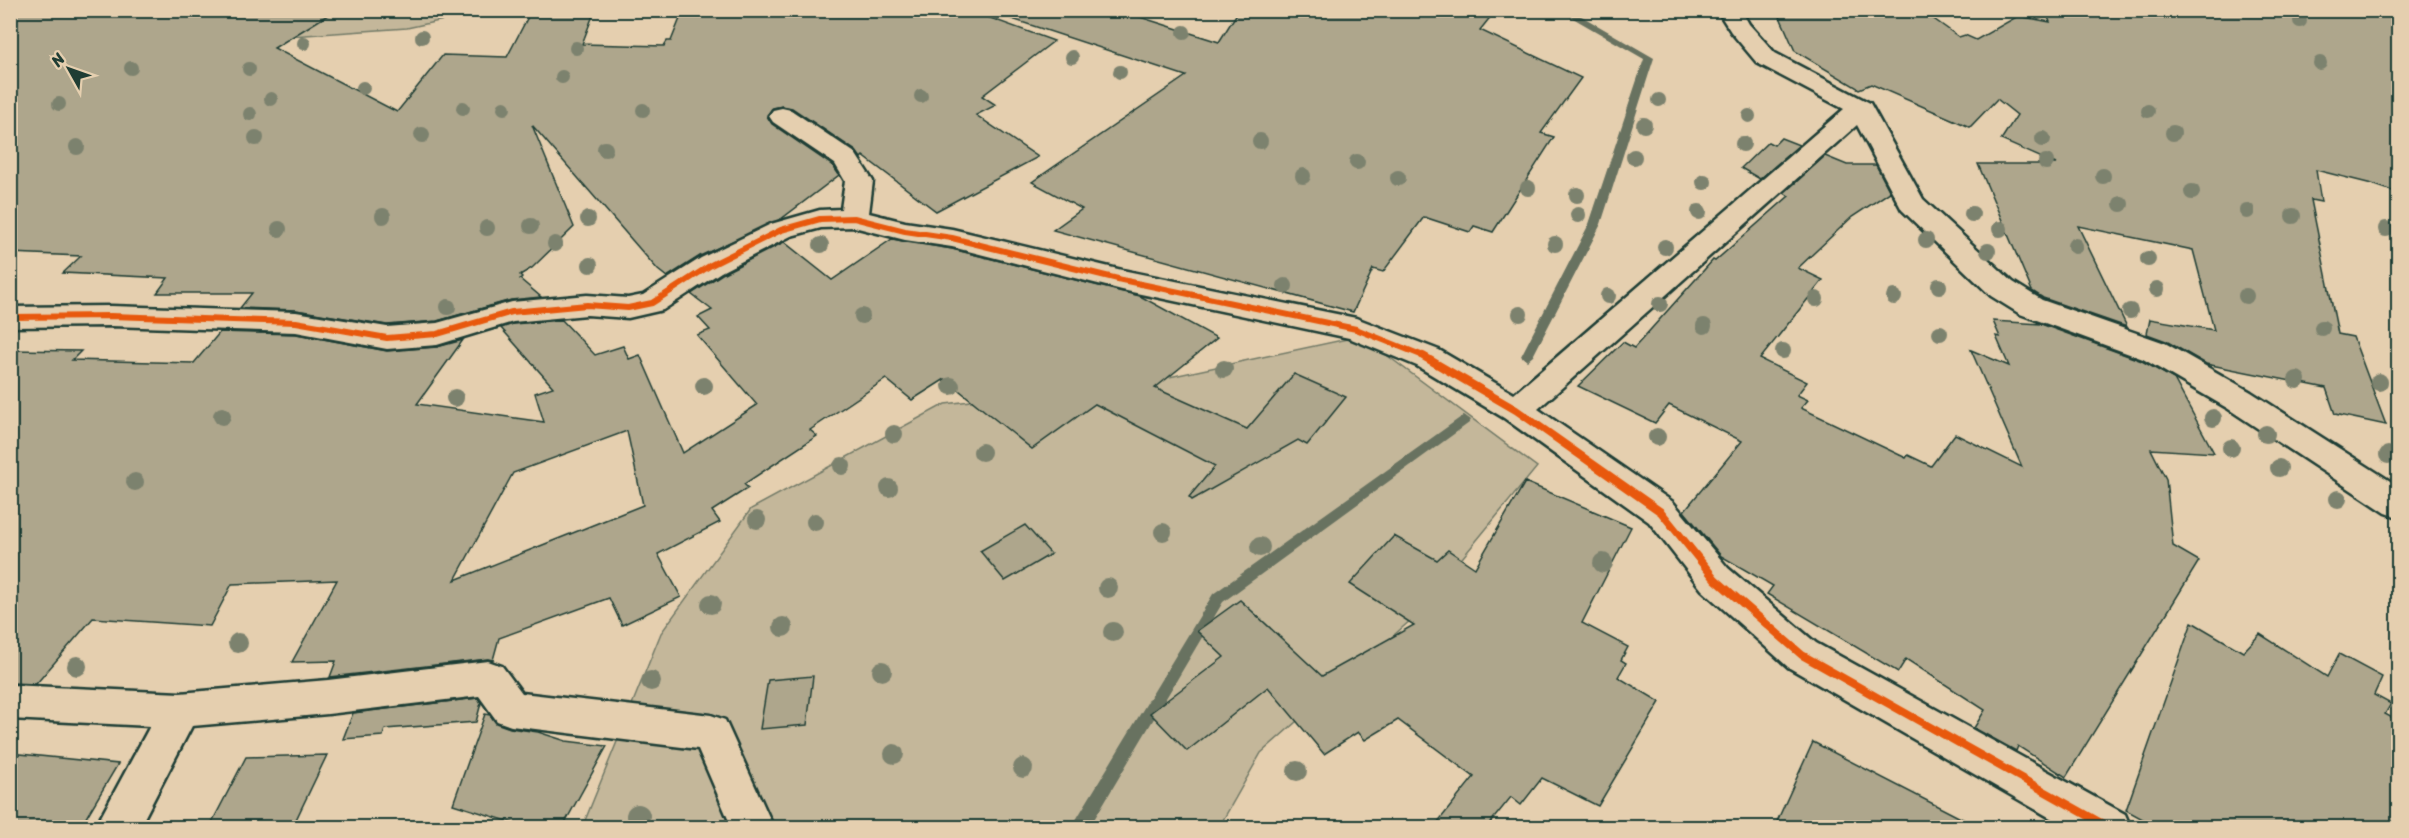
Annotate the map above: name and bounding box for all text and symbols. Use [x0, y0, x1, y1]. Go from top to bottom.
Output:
north arrow [39, 39, 99, 99]
text: N [43, 45, 73, 74]

